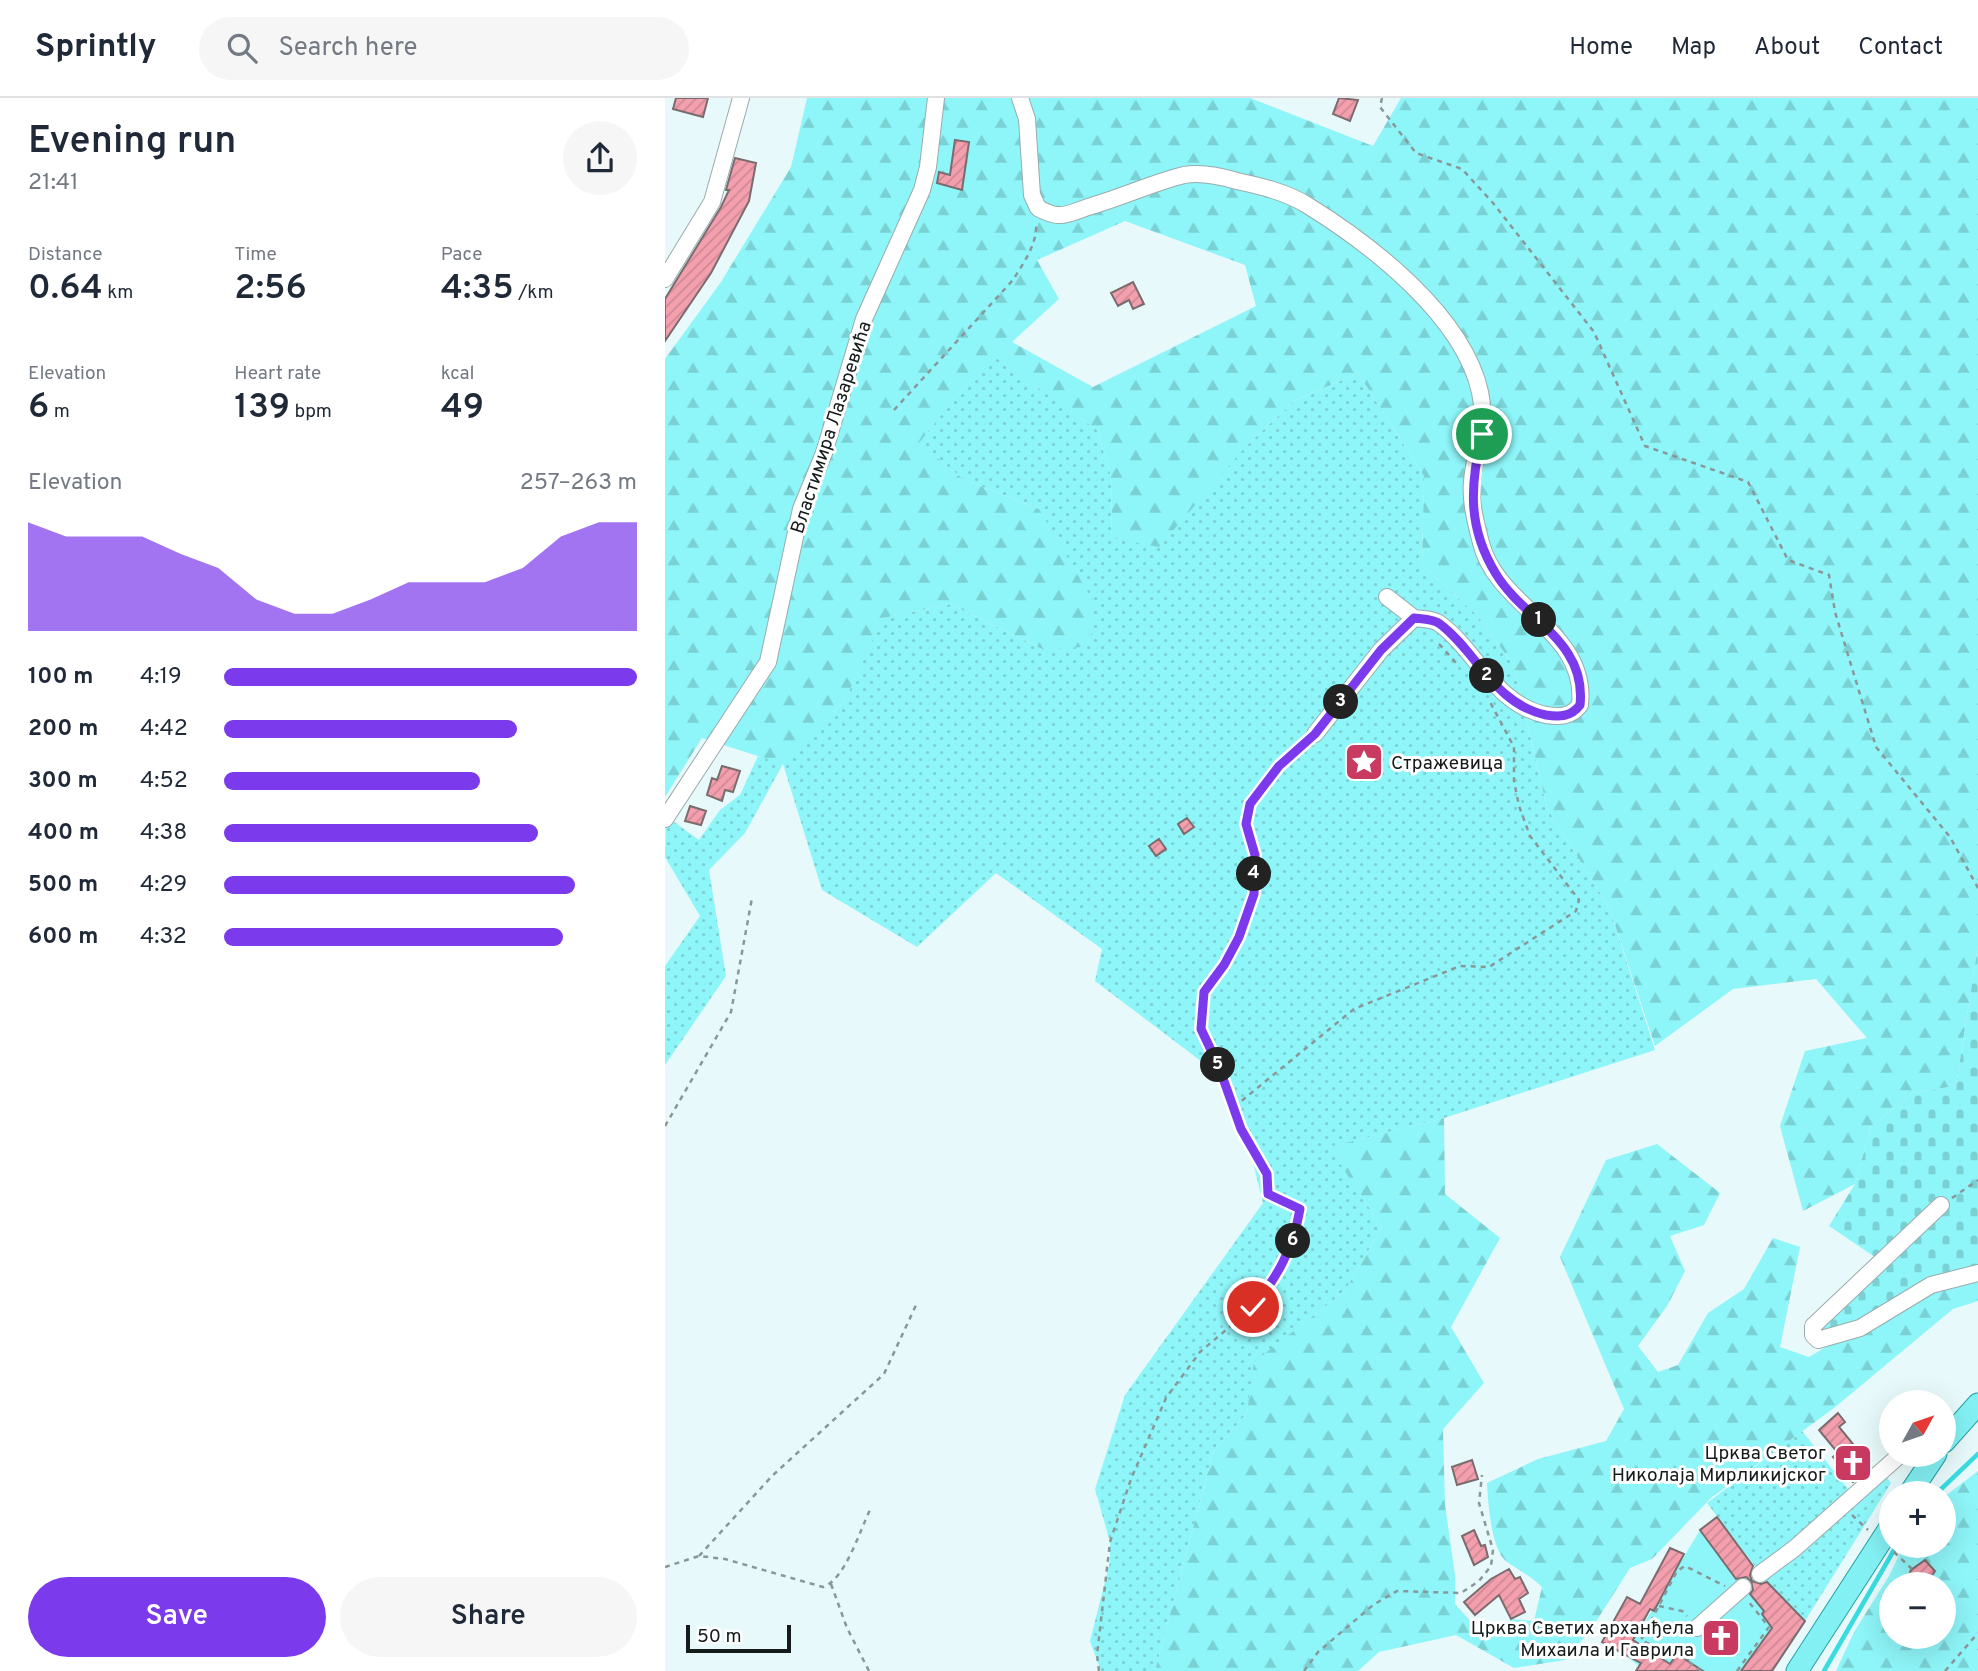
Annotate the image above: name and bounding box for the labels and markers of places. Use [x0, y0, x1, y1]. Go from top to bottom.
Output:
pin [1452, 404, 1512, 464]
pin: 1 [1521, 602, 1557, 638]
pin: 2 [1469, 658, 1505, 694]
pin: 3 [1323, 684, 1359, 720]
place icon: Стражевица [1343, 741, 1385, 783]
place label: Стражевица [1391, 752, 1503, 776]
pin: 4 [1237, 856, 1271, 892]
pin: 5 [1201, 1048, 1235, 1082]
pin: 6 [1275, 1224, 1311, 1258]
pin [1223, 1277, 1283, 1337]
place label: Црква Светог Николаја Мирликијског [1612, 1442, 1826, 1488]
church icon: Црква Светог Николаја Мирликијског [1832, 1442, 1874, 1484]
place label: Црква Светих арханђела Михаила и Гаврила [1471, 1617, 1694, 1663]
church icon: Црква Светих арханђела Михаила и Гаврила [1700, 1617, 1742, 1659]

